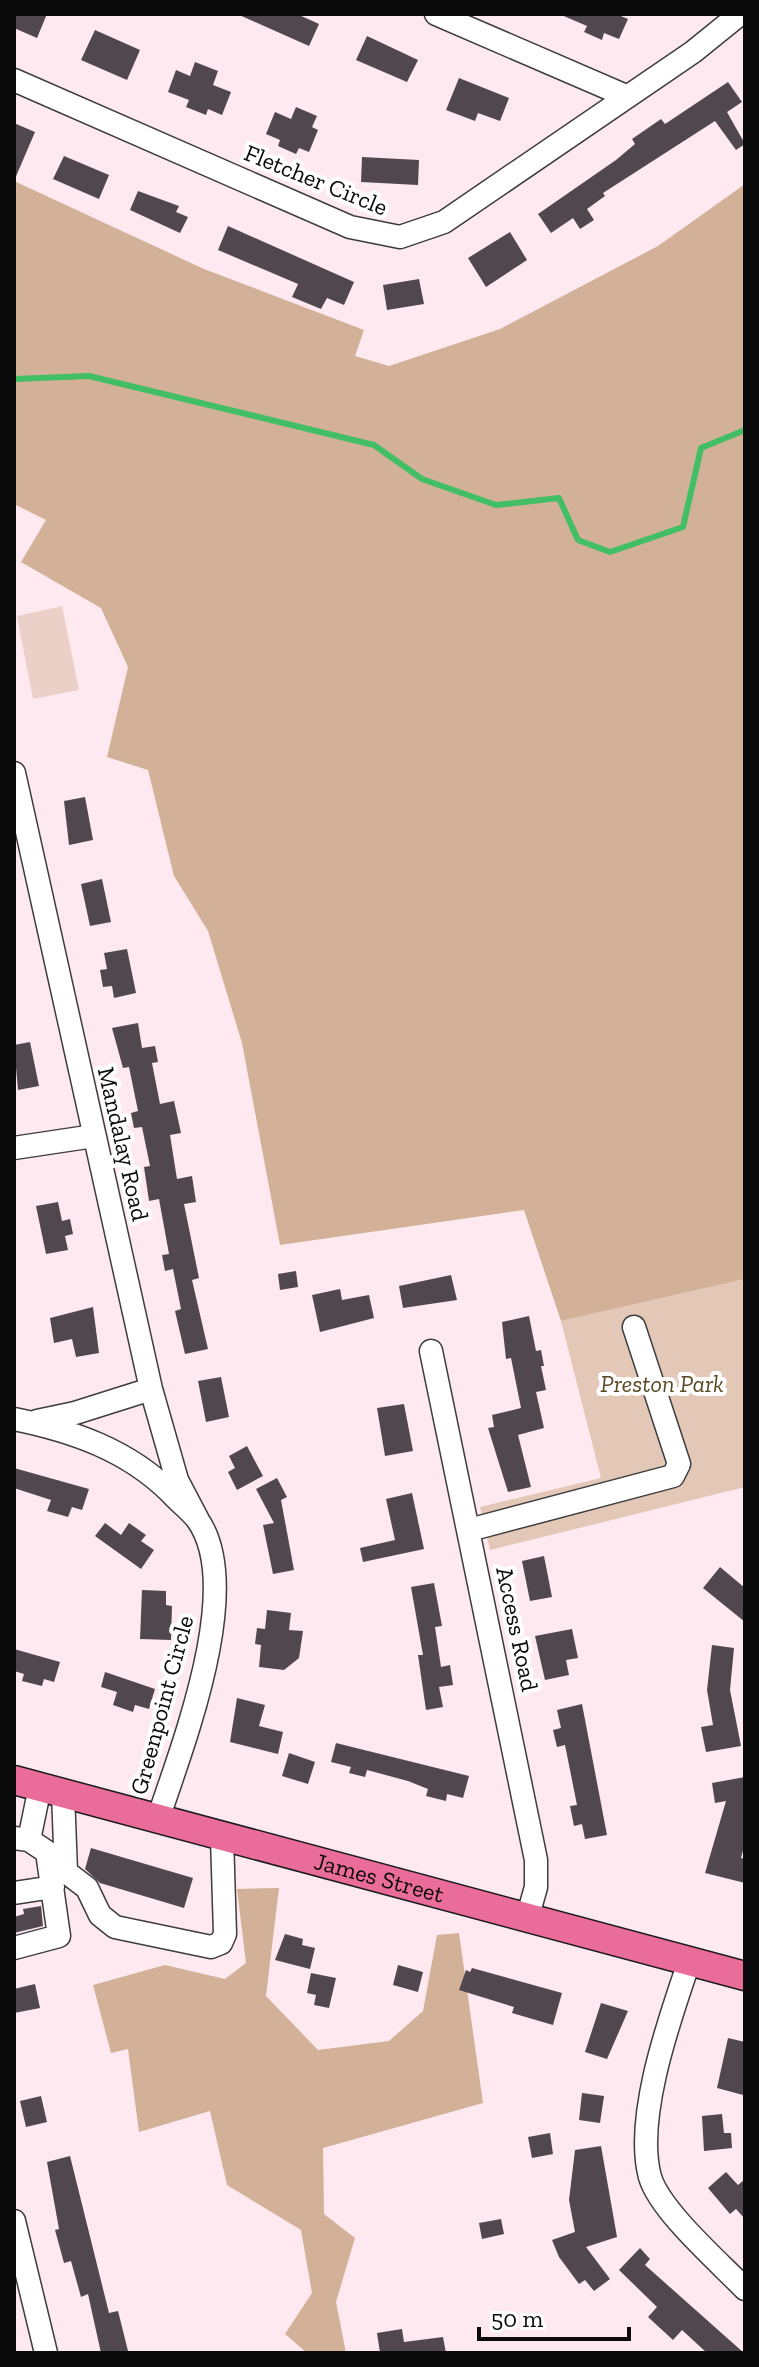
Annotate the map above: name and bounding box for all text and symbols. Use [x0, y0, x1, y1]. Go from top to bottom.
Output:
street label: Fletcher Circle [240, 138, 392, 221]
street label: Mandalay Road [92, 1064, 155, 1224]
park label: Preston Park [600, 1369, 724, 1398]
street label: Access Road [490, 1564, 545, 1694]
street label: Greenpoint Circle [124, 1612, 199, 1798]
street label: James Street [311, 1846, 447, 1909]
scale bar [479, 2291, 629, 2341]
text: 50 m [491, 2304, 544, 2333]

